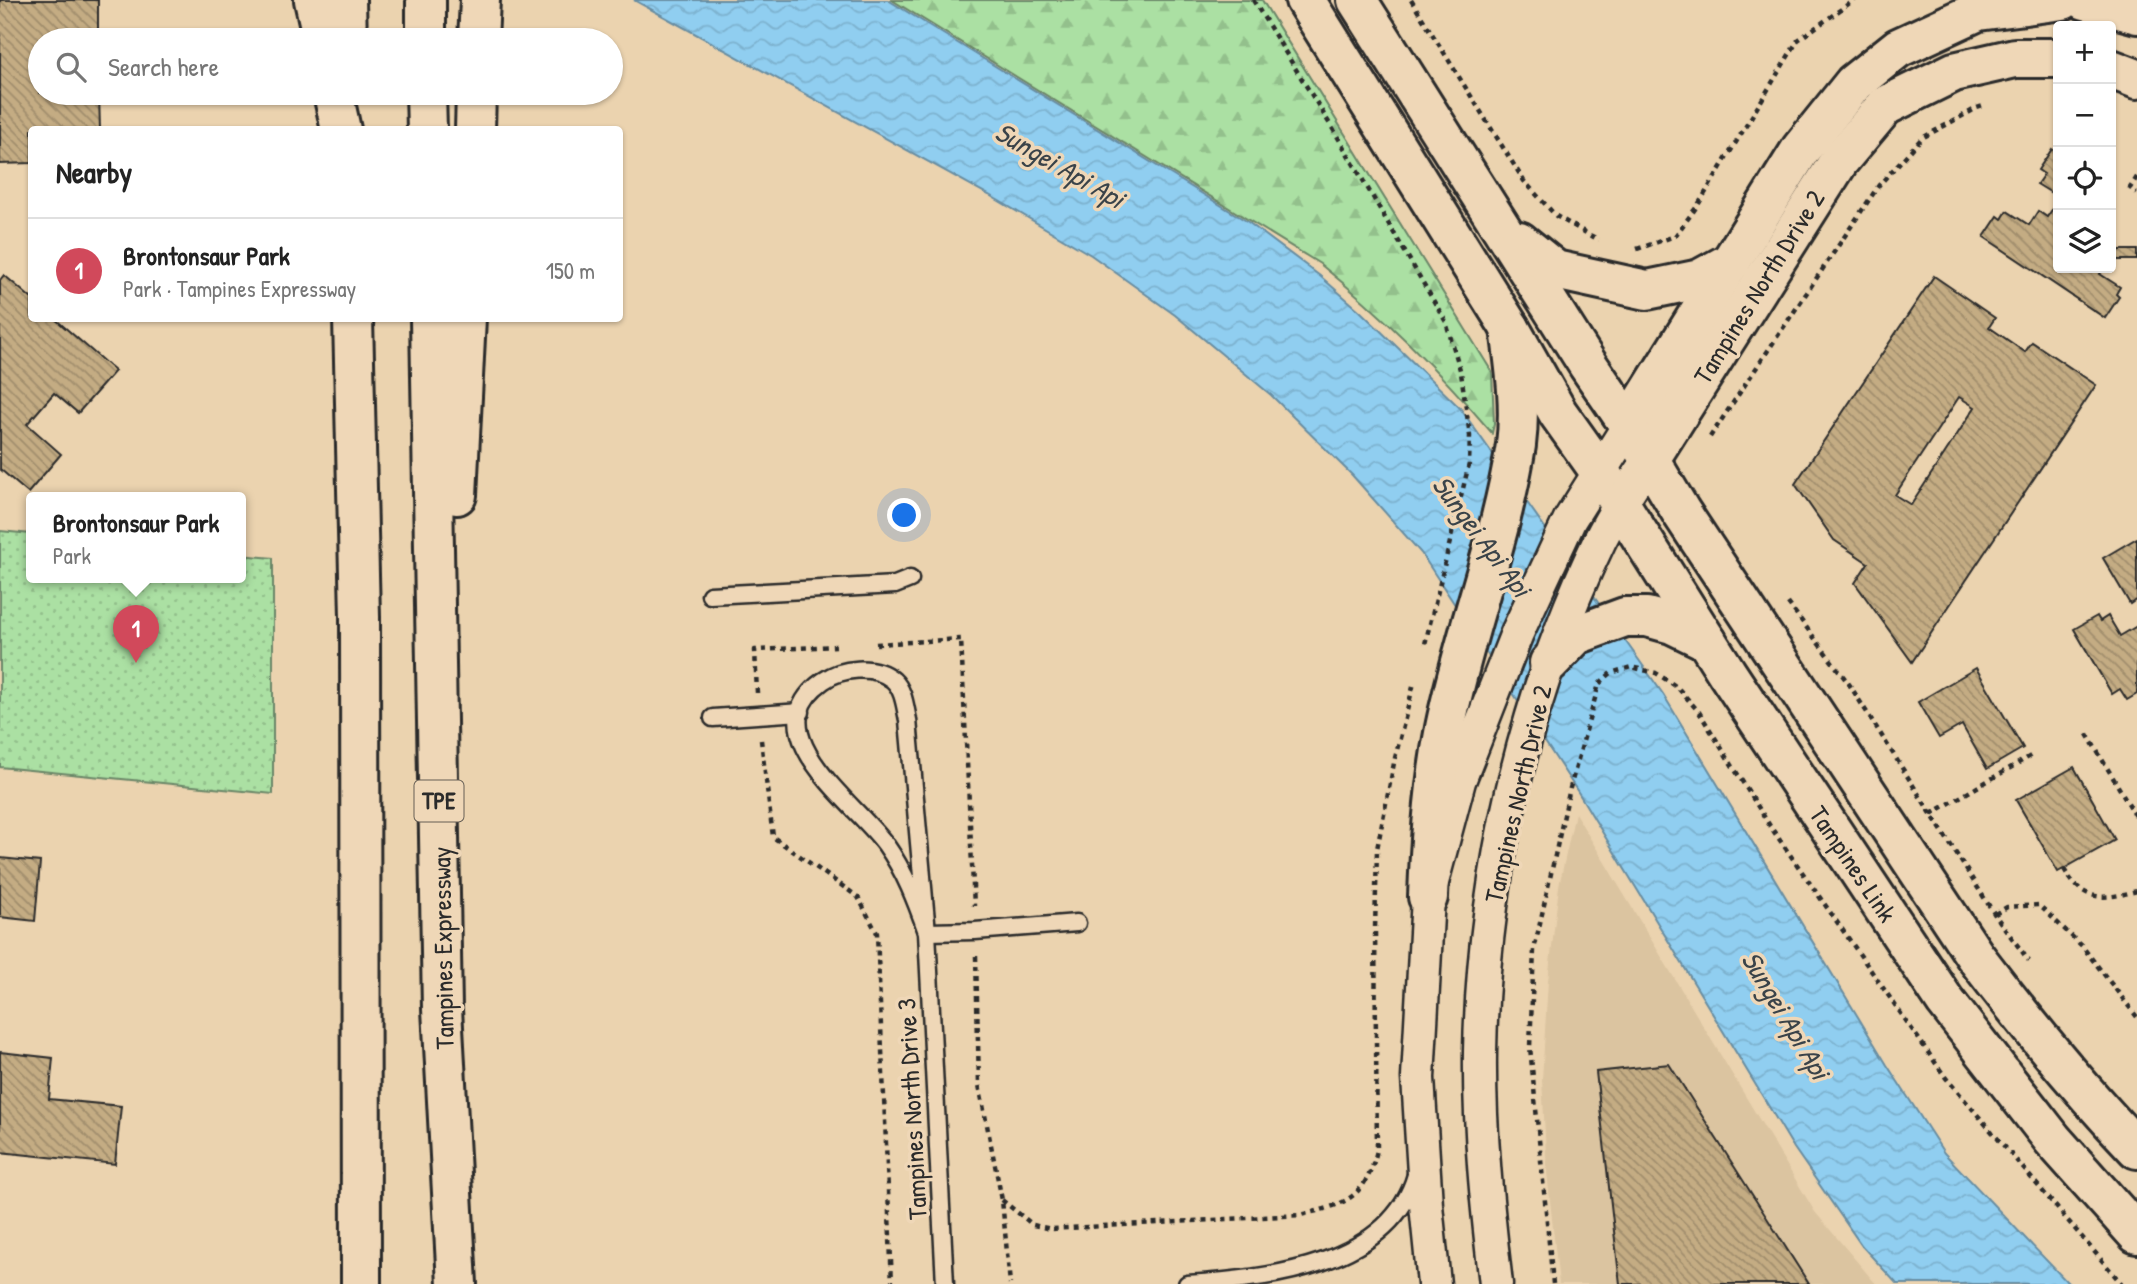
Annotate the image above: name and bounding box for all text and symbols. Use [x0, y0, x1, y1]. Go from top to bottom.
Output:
map controls [2053, 21, 2116, 273]
button: + [2053, 21, 2116, 84]
search box [28, 28, 623, 105]
icon: search [52, 48, 90, 86]
text: Search here [108, 49, 219, 84]
button: − [2053, 84, 2116, 147]
water label: Sungei Api Api [988, 113, 1134, 219]
button: locate [2053, 147, 2116, 210]
text: Nearby [56, 152, 132, 192]
street label: Tampines North Drive 2 [1685, 183, 1832, 390]
button: layers [2053, 210, 2116, 273]
text: Brontonsaur Park [123, 238, 290, 273]
text: 1 [75, 255, 83, 286]
text: 150 m [546, 255, 595, 286]
text: Park · Tampines Expressway [123, 273, 356, 304]
water label: Sungei Api Api [1424, 467, 1542, 607]
popup [26, 492, 246, 583]
your location [887, 498, 921, 532]
text: Brontonsaur Park [53, 505, 219, 540]
text: Park [53, 540, 91, 571]
pin: 1 [113, 605, 159, 663]
street label: Tampines North Drive 2 [1475, 682, 1560, 906]
road number: TPE [414, 780, 464, 822]
street label: Tampines Link [1802, 799, 1905, 929]
street label: Tampines Expressway [423, 846, 462, 1050]
water label: Sungei Api Api [1733, 944, 1841, 1089]
street label: Tampines North Drive 3 [888, 997, 935, 1221]

